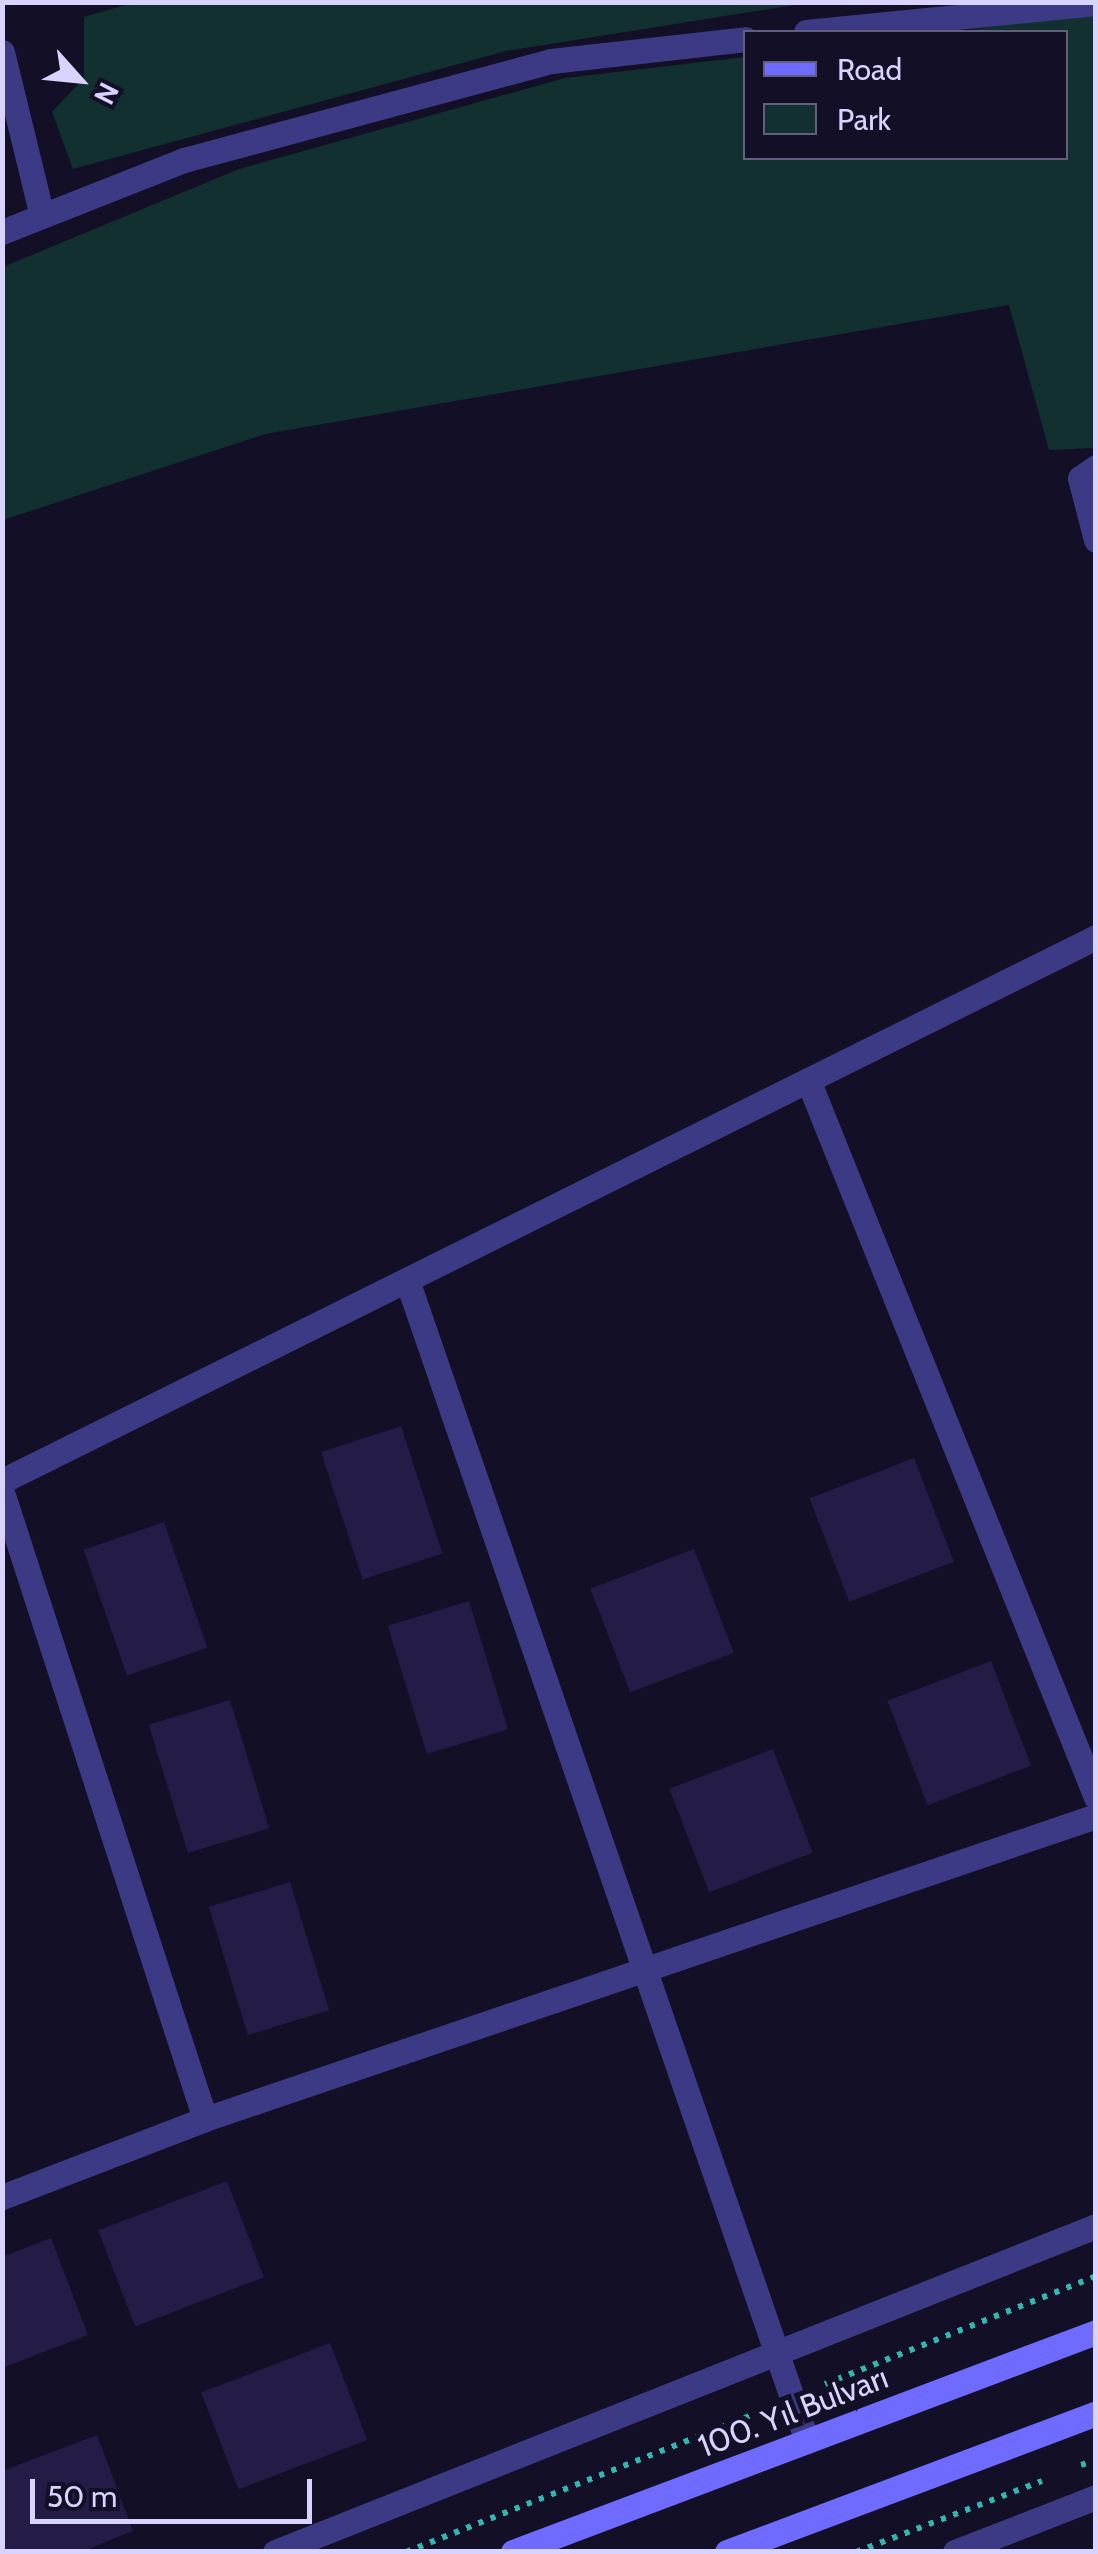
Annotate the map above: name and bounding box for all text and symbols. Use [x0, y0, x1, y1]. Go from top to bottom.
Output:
north arrow [30, 30, 130, 130]
legend [743, 30, 1068, 160]
text: Road [837, 51, 902, 88]
text: N [87, 77, 126, 110]
text: Park [837, 101, 891, 138]
street label: 100. Yıl Bulvarı [693, 2358, 893, 2466]
scale bar [35, 2459, 318, 2521]
text: 50 m [47, 2478, 117, 2515]

